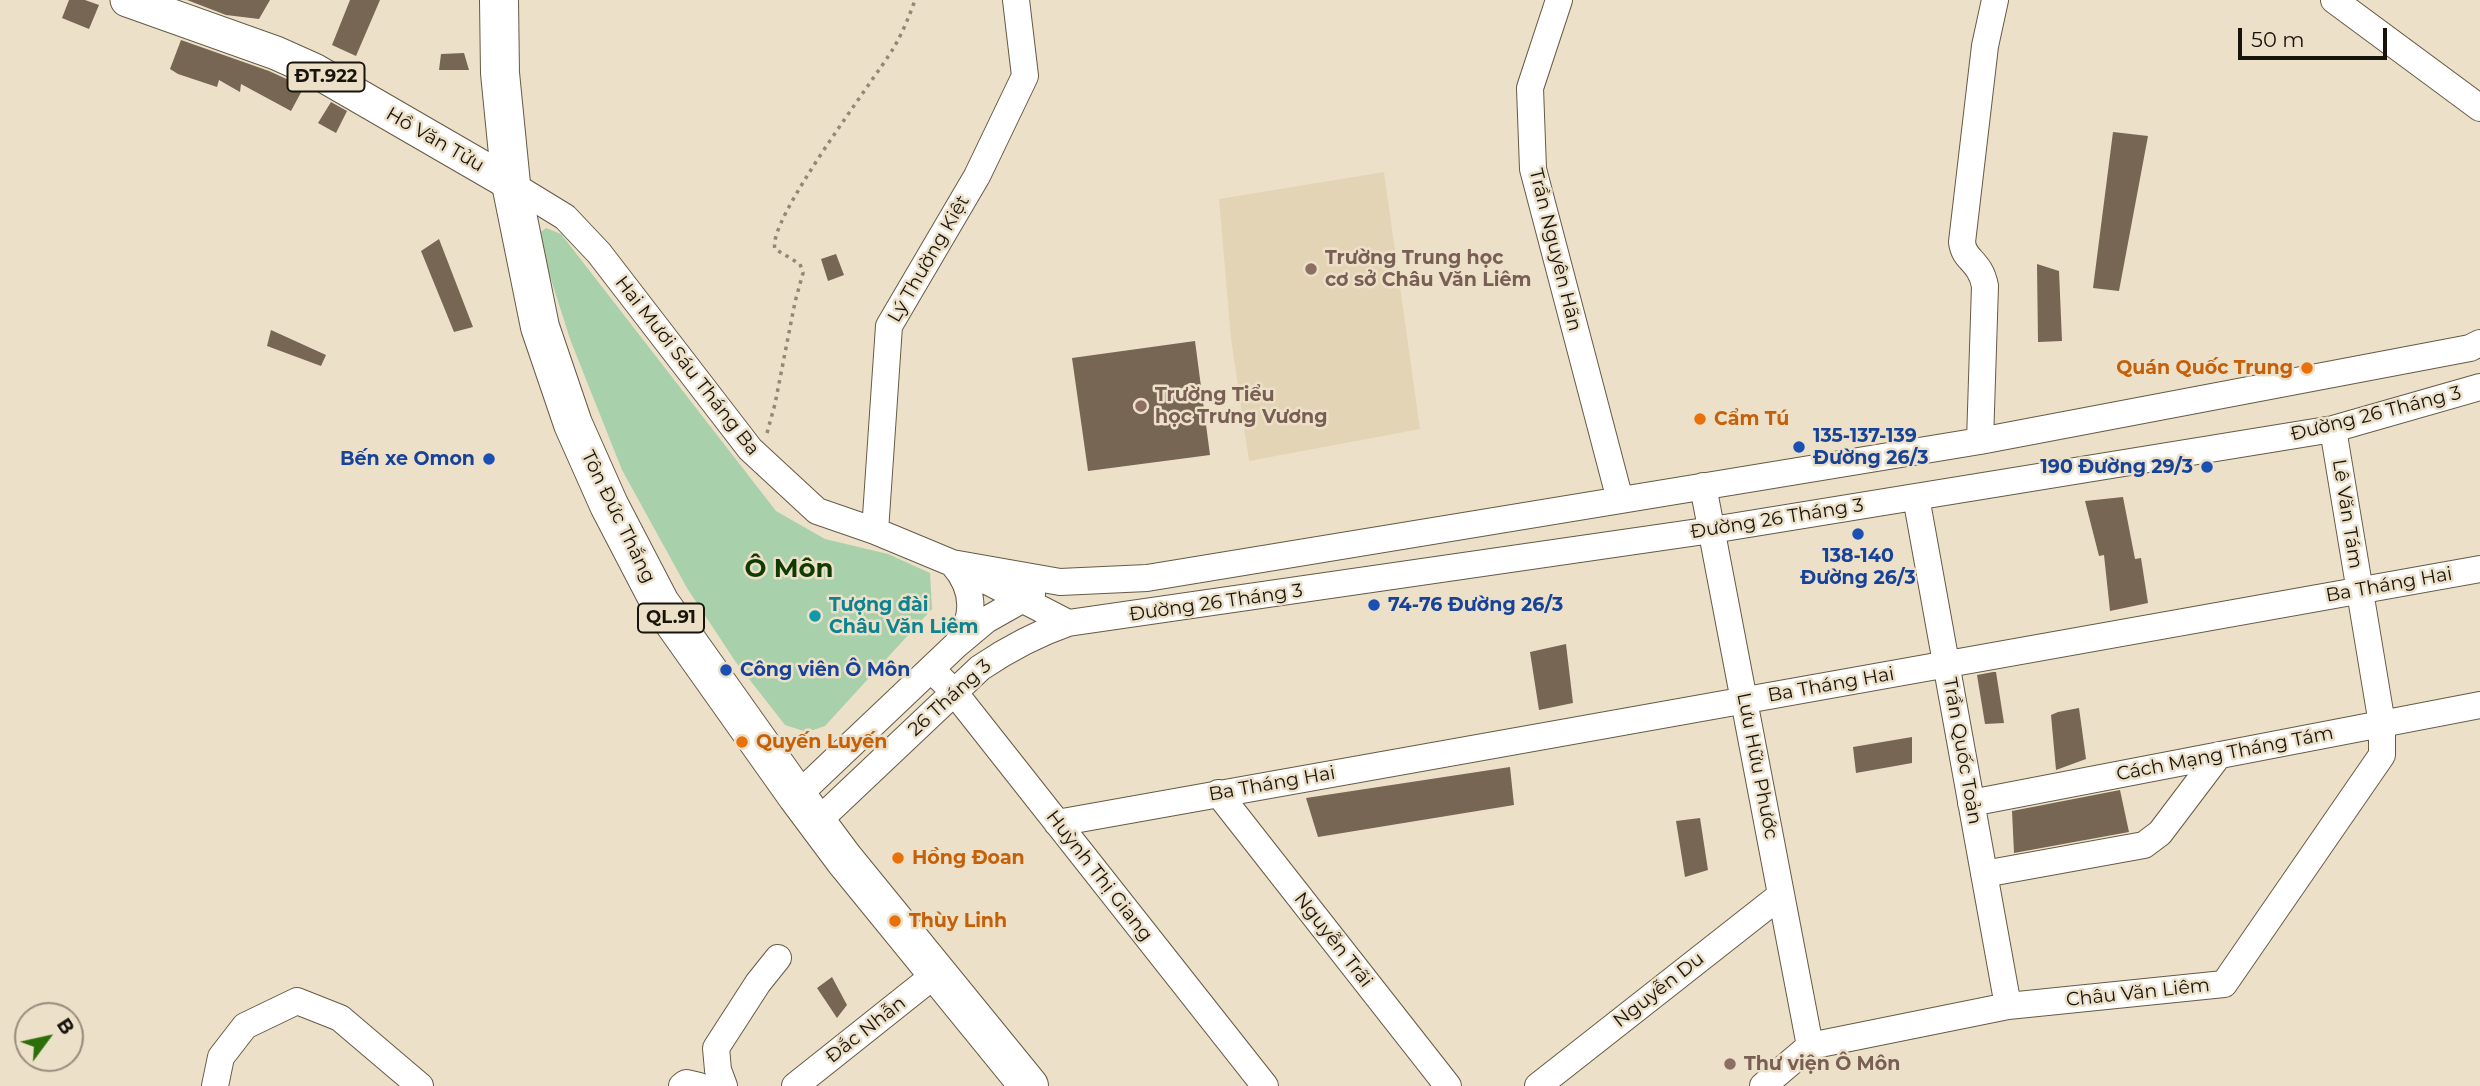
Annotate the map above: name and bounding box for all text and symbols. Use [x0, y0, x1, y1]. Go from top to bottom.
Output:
scale bar [2242, 14, 2391, 58]
text: 50 m [2251, 27, 2305, 52]
road number: ĐT.922 [288, 62, 364, 92]
street label: Hồ Văn Tửu [382, 103, 488, 177]
street label: Trần Nguyên Hãn [1524, 166, 1586, 334]
street label: Lý Thường Kiệt [883, 191, 975, 327]
place label: Trường Trung học cơ sở Châu Văn Liêm [1325, 247, 1531, 291]
marker: Trường Trung học cơ sở Châu Văn Liêm [1303, 261, 1319, 277]
street label: Hai Mươi Sáu Tháng Ba [610, 272, 764, 460]
place label: Quán Quốc Trung [2116, 357, 2293, 379]
marker: Quán Quốc Trung [2299, 360, 2315, 376]
street label: Đường 26 Tháng 3 [2288, 382, 2464, 446]
place label: Trường Tiểu học Trưng Vương [1155, 384, 1327, 428]
marker: Trường Tiểu học Trưng Vương [1133, 398, 1149, 414]
place label: Cẩm Tú [1714, 408, 1789, 430]
marker: Cẩm Tú [1692, 411, 1708, 427]
place label: 135-137-139 Đường 26/3 [1813, 425, 1928, 469]
marker: 135-137-139 Đường 26/3 [1791, 439, 1807, 455]
street label: Tôn Đức Thắng [576, 447, 660, 587]
place label: Bến xe Omon [340, 448, 475, 470]
marker: Bến xe Omon [481, 451, 497, 467]
place label: 190 Đường 29/3 [2040, 456, 2193, 478]
street label: Lê Văn Tám [2327, 458, 2367, 570]
marker: 190 Đường 29/3 [2199, 459, 2215, 475]
street label: Đường 26 Tháng 3 [1689, 494, 1865, 544]
marker: 138-140 Đường 26/3 [1850, 526, 1866, 542]
place label: 138-140 Đường 26/3 [1800, 545, 1916, 589]
district label: Ô Môn [744, 553, 834, 585]
street label: Ba Tháng Hai [2324, 563, 2454, 607]
street label: Đường 26 Tháng 3 [1128, 580, 1304, 626]
place label: Tượng đài Châu Văn Liêm [829, 594, 979, 638]
place label: 74-76 Đường 26/3 [1388, 594, 1563, 616]
marker: 74-76 Đường 26/3 [1366, 597, 1382, 613]
road number: QL.91 [638, 604, 704, 632]
marker: Tượng đài Châu Văn Liêm [807, 608, 823, 624]
street label: 26 Tháng 3 [904, 655, 996, 741]
place label: Công viên Ô Môn [740, 659, 910, 681]
marker: Công viên Ô Môn [718, 662, 734, 678]
street label: Ba Tháng Hai [1766, 663, 1896, 707]
street label: Trần Quốc Toản [1938, 676, 1986, 826]
street label: Lưu Hữu Phước [1732, 691, 1782, 841]
street label: Cách Mạng Tháng Tám [2115, 722, 2335, 786]
place label: Quyến Luyến [756, 731, 887, 753]
marker: Quyến Luyến [734, 734, 750, 750]
street label: Ba Tháng Hai [1207, 762, 1337, 806]
street label: Huỳnh Thị Giang [1041, 806, 1157, 946]
place label: Hồng Đoan [912, 847, 1025, 869]
marker: Hồng Đoan [890, 850, 906, 866]
street label: Nguyễn Trãi [1289, 888, 1377, 992]
place label: Thùy Linh [909, 910, 1007, 932]
marker: Thùy Linh [887, 913, 903, 929]
street label: Nguyễn Du [1609, 947, 1709, 1033]
street label: Châu Văn Liêm [2065, 974, 2211, 1012]
street label: Đắc Nhẫn [822, 992, 910, 1068]
north arrow [14, 1002, 84, 1072]
text: B [52, 1014, 79, 1039]
place label: Thư viện Ô Môn [1744, 1053, 1900, 1075]
marker: Thư viện Ô Môn [1722, 1056, 1738, 1072]

